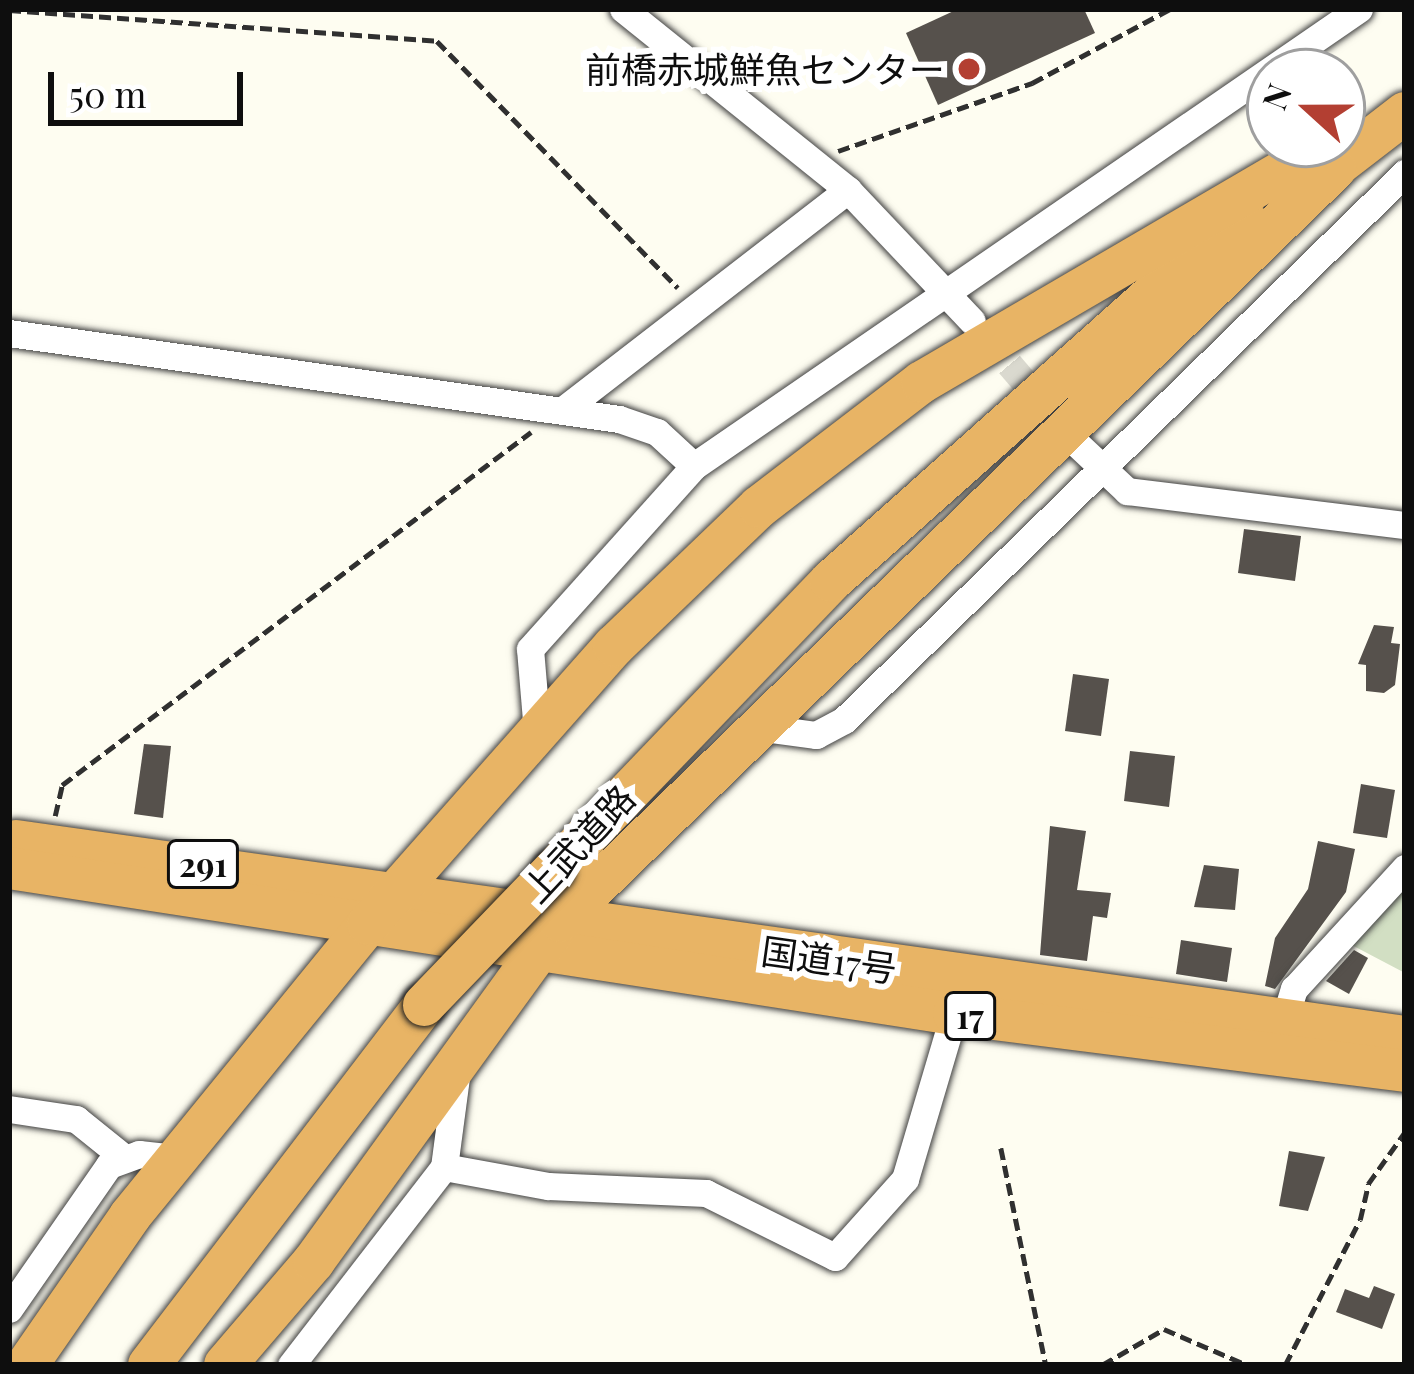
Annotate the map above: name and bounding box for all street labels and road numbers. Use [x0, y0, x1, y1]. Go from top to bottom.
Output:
street label: 上武道路 [513, 776, 643, 910]
road number: 291 [164, 837, 242, 891]
street label: 国道17号 [759, 928, 899, 990]
road number: 17 [943, 989, 997, 1043]

